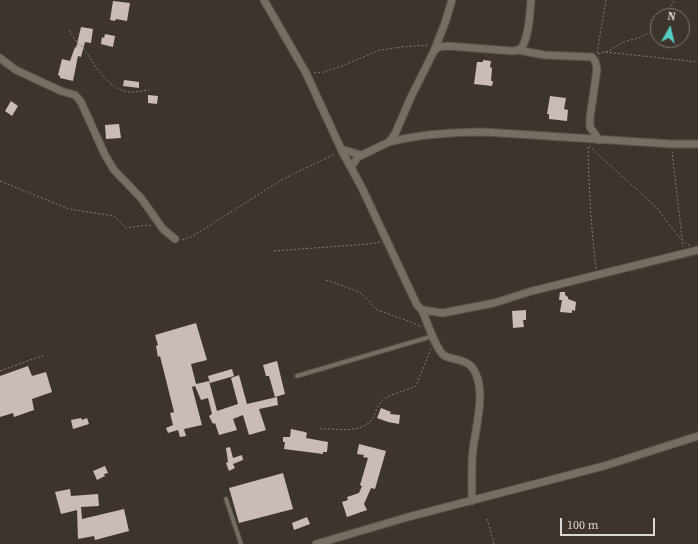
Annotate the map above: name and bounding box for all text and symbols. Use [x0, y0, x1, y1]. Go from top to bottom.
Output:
north arrow [650, 8, 690, 48]
text: N [667, 9, 677, 25]
scale bar [562, 510, 657, 536]
text: 100 m [567, 517, 599, 533]

